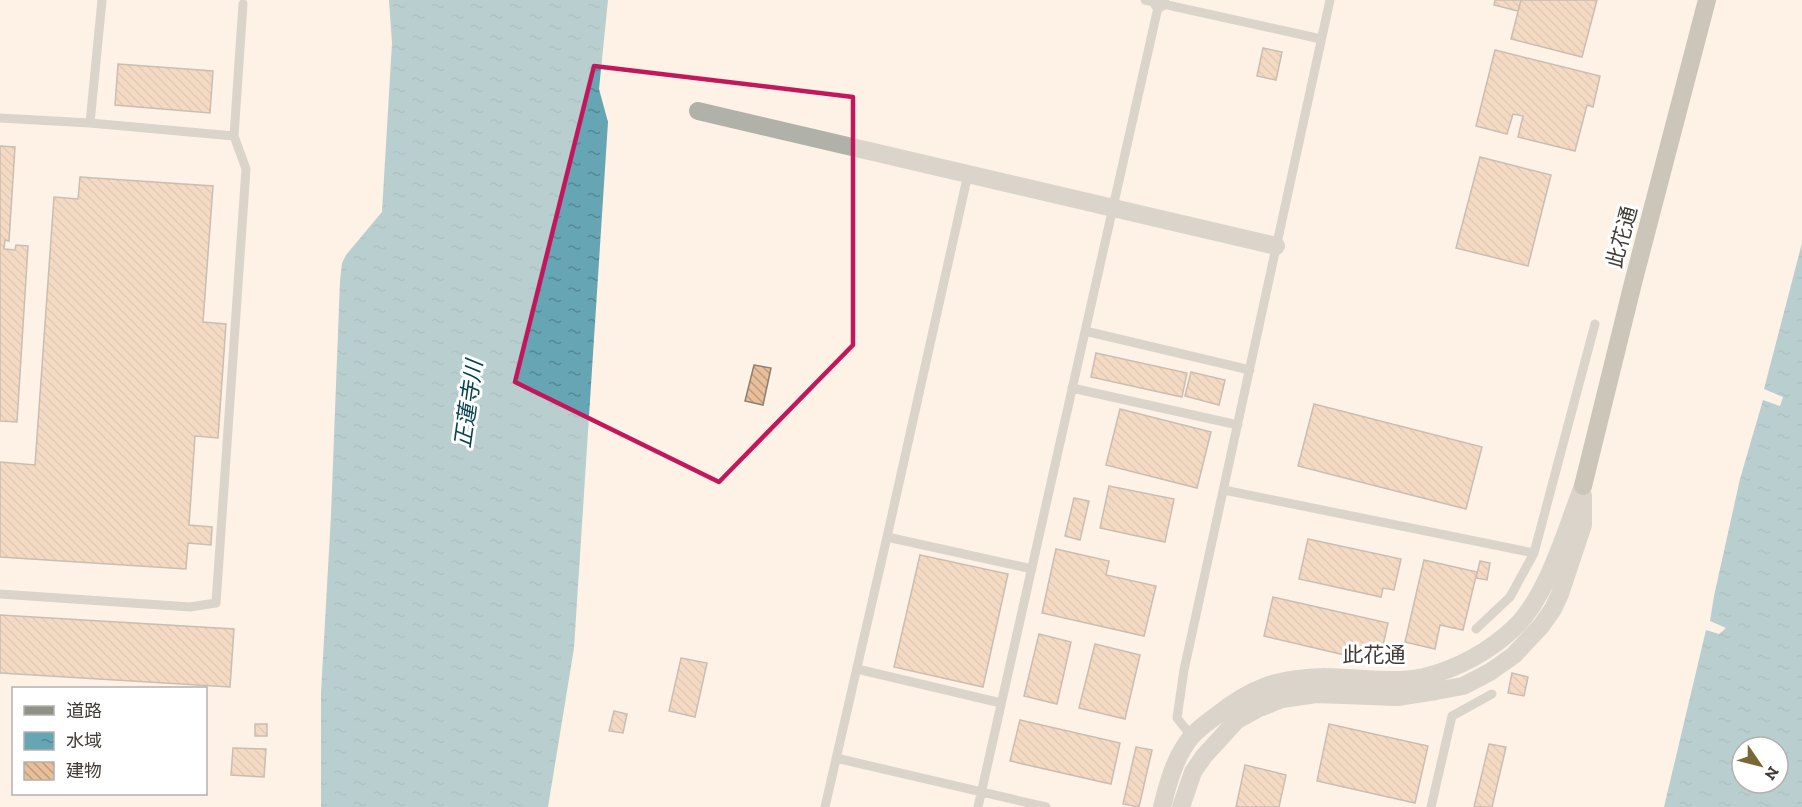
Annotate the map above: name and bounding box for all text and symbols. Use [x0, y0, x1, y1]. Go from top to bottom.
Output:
street label: 此花通 [1601, 203, 1642, 271]
water label: 正蓮寺川 [449, 357, 488, 450]
street label: 此花通 [1343, 642, 1406, 667]
legend [12, 687, 207, 795]
text: 道路 [66, 700, 102, 722]
text: 水域 [66, 730, 102, 752]
north arrow [1730, 735, 1790, 795]
text: 建物 [66, 760, 102, 782]
text: N [1761, 763, 1783, 784]

